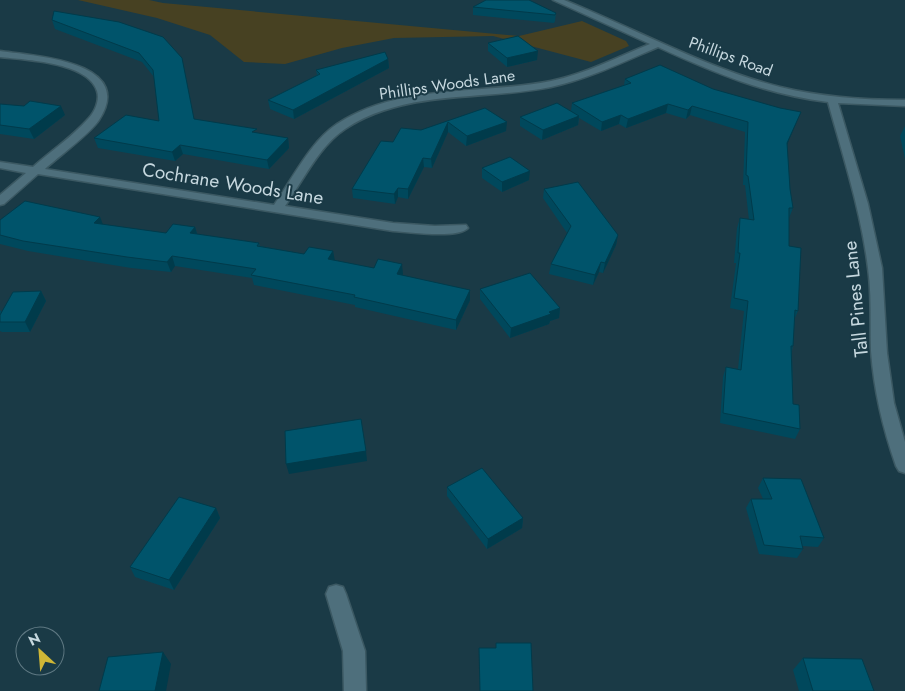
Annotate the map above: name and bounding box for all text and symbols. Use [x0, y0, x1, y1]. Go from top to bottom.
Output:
street label: Phillips Road [686, 31, 776, 82]
street label: Phillips Woods Lane [378, 64, 517, 105]
street label: Cochrane Woods Lane [140, 156, 326, 211]
street label: Tall Pines Lane [836, 239, 875, 358]
north arrow [15, 626, 65, 676]
text: N [25, 628, 44, 651]

